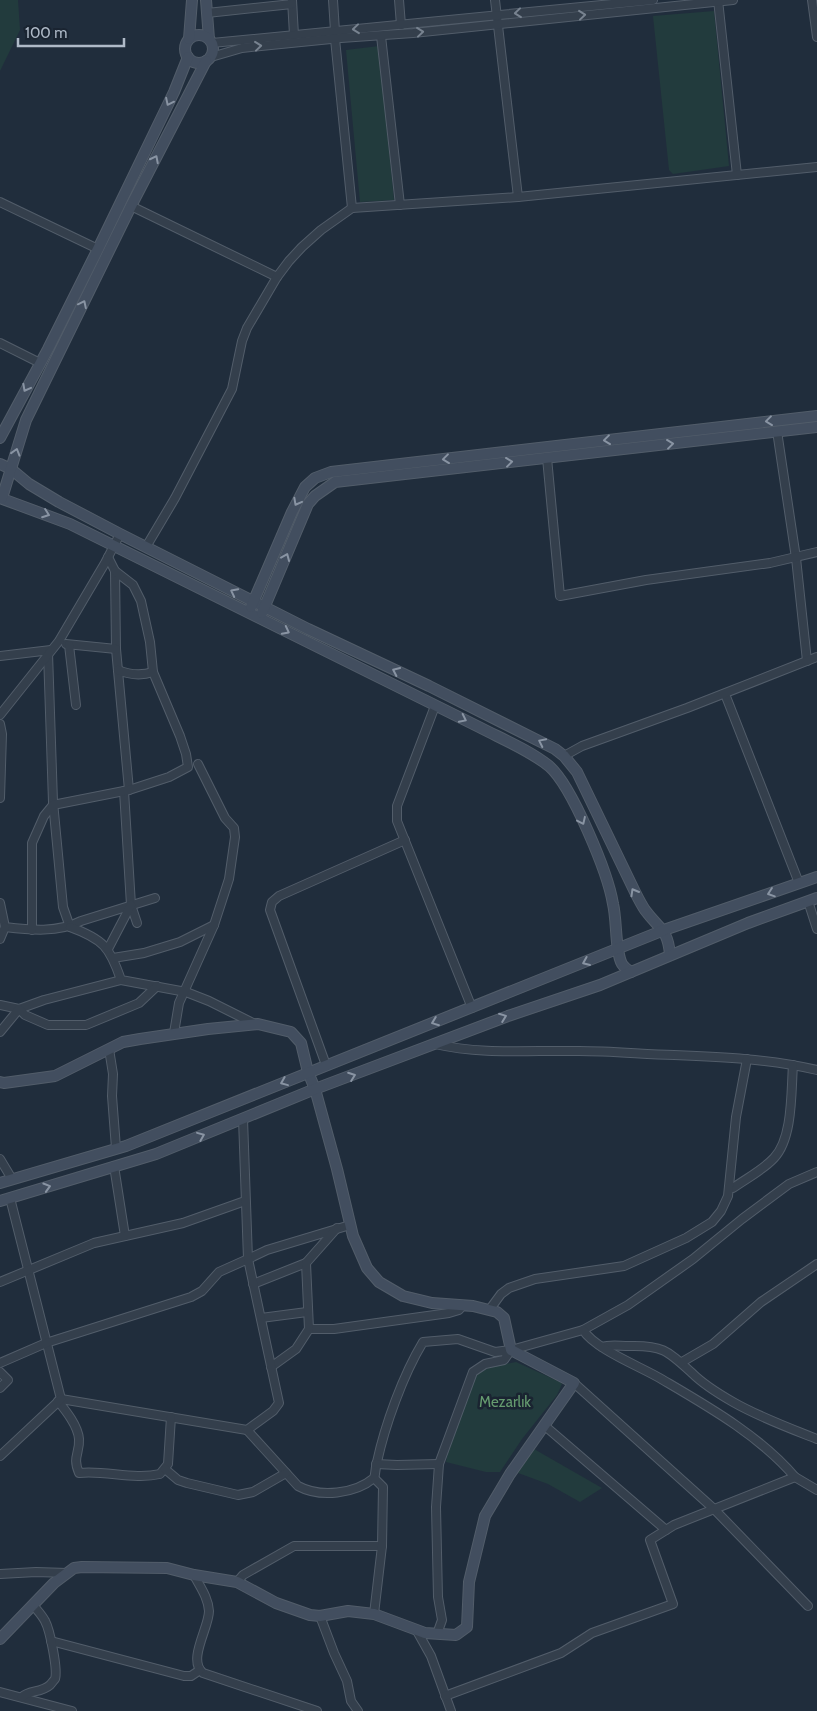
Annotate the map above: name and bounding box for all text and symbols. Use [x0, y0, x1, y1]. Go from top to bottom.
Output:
one-way arrow [513, 7, 521, 18]
one-way arrow [578, 10, 586, 21]
scale bar [18, 15, 124, 47]
one-way arrow [352, 23, 360, 34]
text: 100 m [25, 24, 67, 42]
one-way arrow [416, 27, 424, 38]
one-way arrow [255, 41, 263, 52]
one-way arrow [165, 97, 175, 106]
one-way arrow [149, 155, 159, 164]
one-way arrow [77, 300, 88, 309]
one-way arrow [23, 383, 33, 392]
one-way arrow [764, 415, 772, 426]
one-way arrow [603, 434, 611, 445]
one-way arrow [666, 439, 674, 450]
one-way arrow [10, 448, 20, 456]
one-way arrow [441, 453, 449, 464]
one-way arrow [505, 457, 513, 468]
one-way arrow [294, 496, 304, 505]
one-way arrow [41, 508, 50, 518]
one-way arrow [280, 553, 290, 562]
one-way arrow [230, 588, 239, 598]
one-way arrow [281, 625, 290, 636]
one-way arrow [392, 666, 401, 677]
one-way arrow [458, 713, 467, 724]
one-way arrow [538, 737, 547, 748]
one-way arrow [575, 816, 586, 825]
one-way arrow [767, 887, 776, 897]
one-way arrow [631, 888, 641, 897]
one-way arrow [582, 956, 591, 967]
one-way arrow [499, 1013, 507, 1023]
one-way arrow [431, 1016, 440, 1026]
one-way arrow [347, 1072, 356, 1082]
one-way arrow [280, 1076, 289, 1086]
one-way arrow [196, 1131, 205, 1142]
one-way arrow [42, 1182, 50, 1192]
park label: Mezarlık [479, 1393, 531, 1411]

